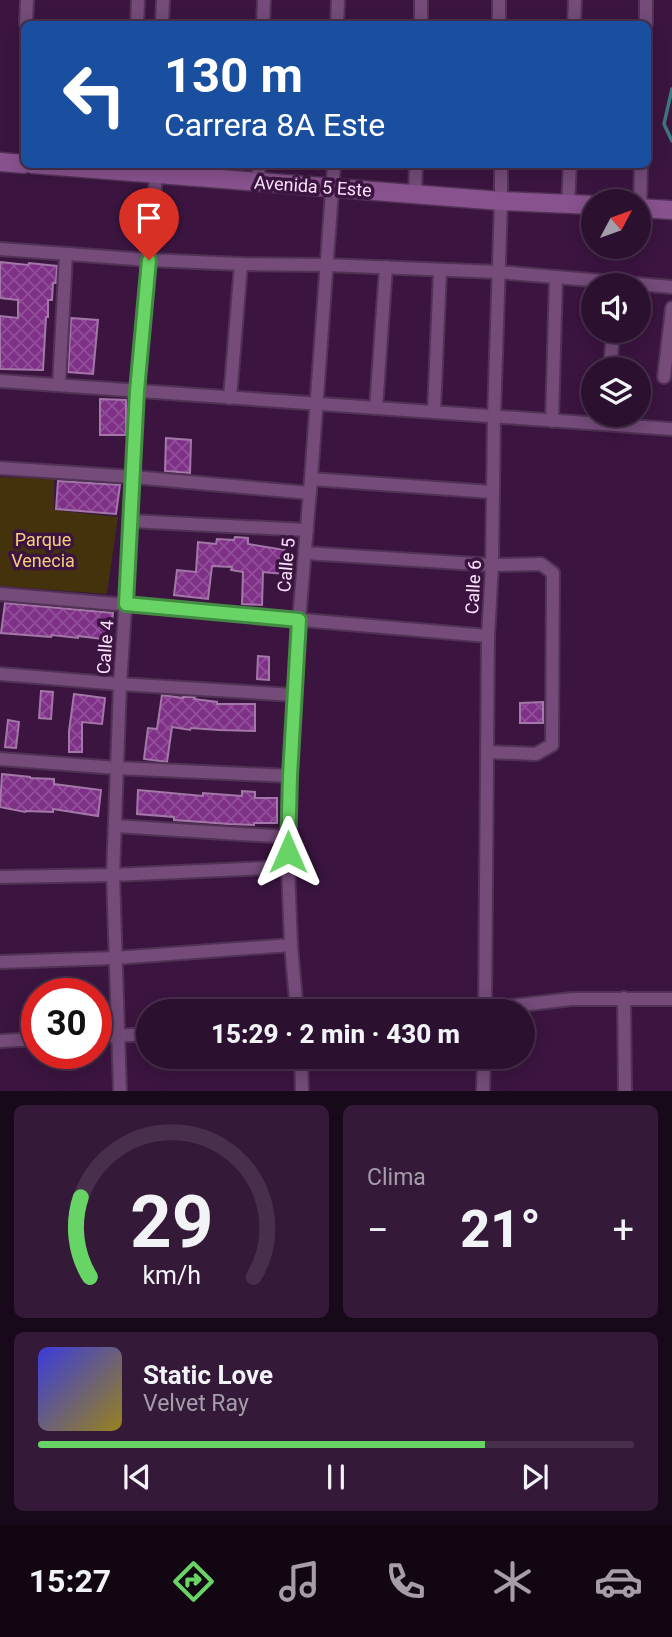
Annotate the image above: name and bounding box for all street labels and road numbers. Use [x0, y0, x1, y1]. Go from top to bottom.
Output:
street label: Avenida 5 Este [254, 171, 372, 201]
street label: Calle 5 [273, 537, 299, 593]
street label: Calle 6 [461, 559, 485, 615]
street label: Calle 4 [93, 619, 117, 675]

